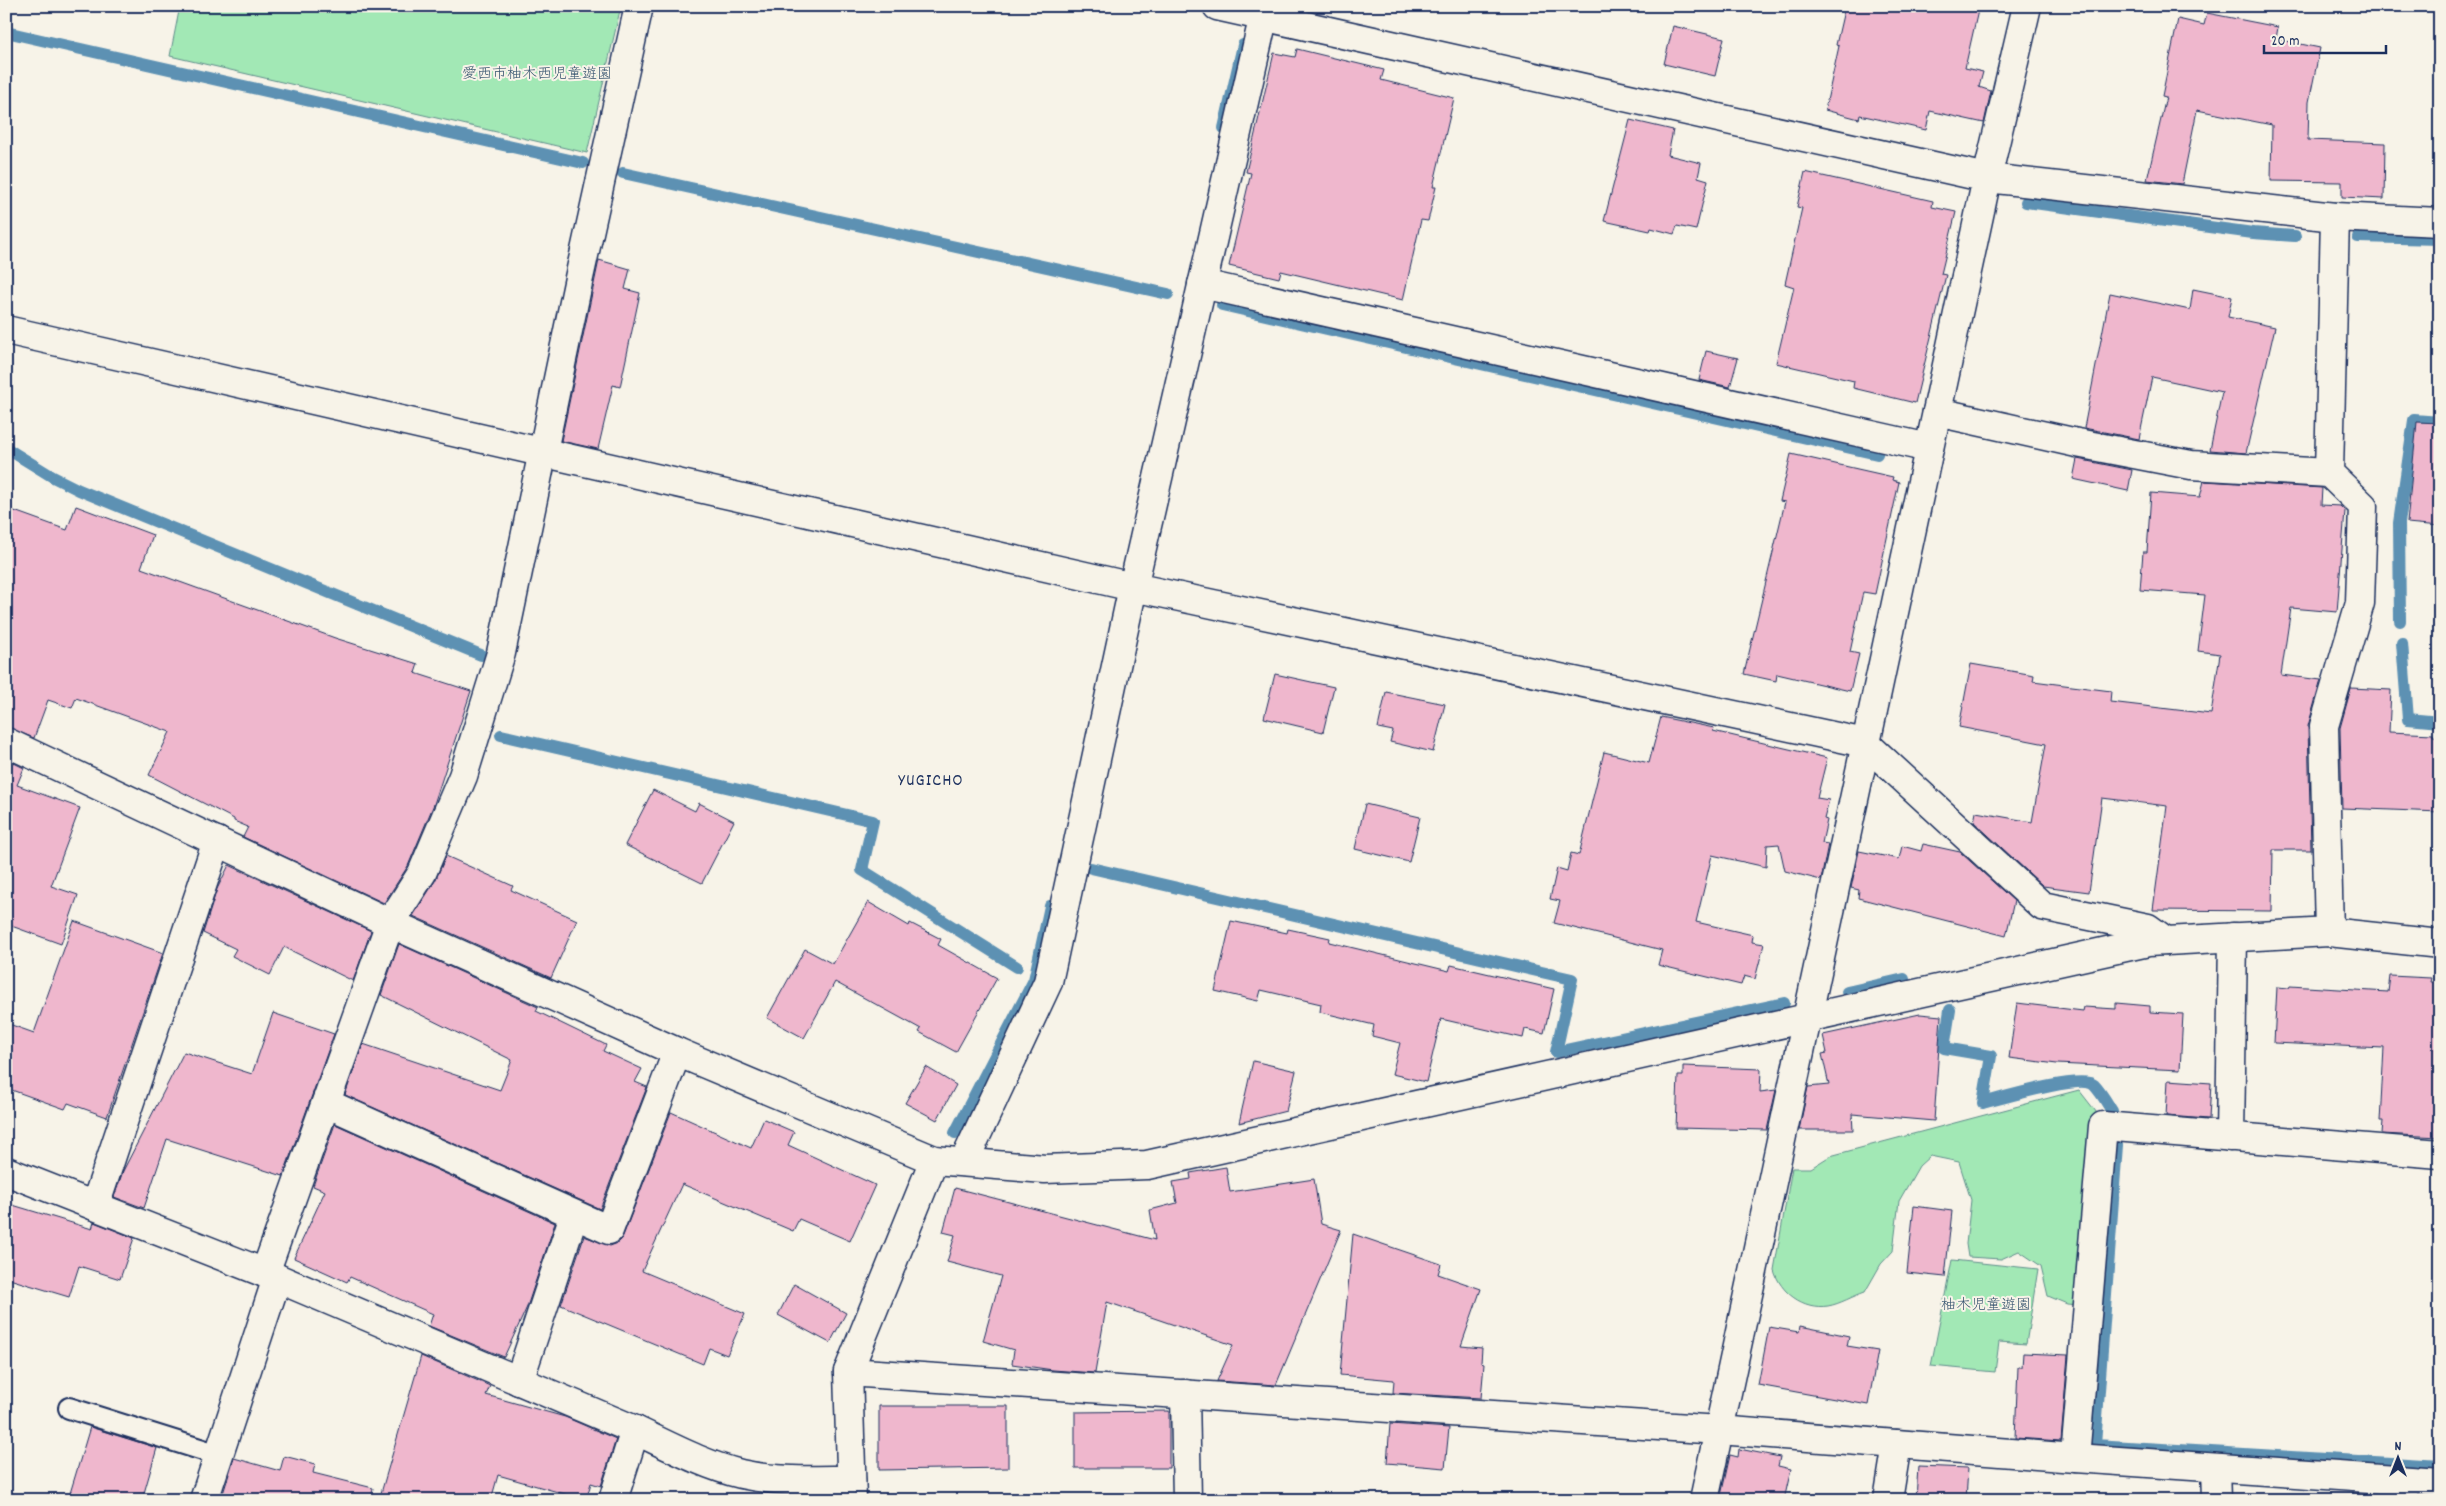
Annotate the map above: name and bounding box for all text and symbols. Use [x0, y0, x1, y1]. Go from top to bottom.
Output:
scale bar [2264, 22, 2386, 54]
text: 20 m [2271, 31, 2299, 53]
park label: 愛西市柚木西児童遊園 [462, 64, 612, 86]
district label: YUGICHO [898, 769, 964, 794]
park label: 柚木児童遊園 [1941, 1295, 2031, 1317]
north arrow [2374, 1434, 2424, 1484]
text: N [2395, 1437, 2402, 1457]

